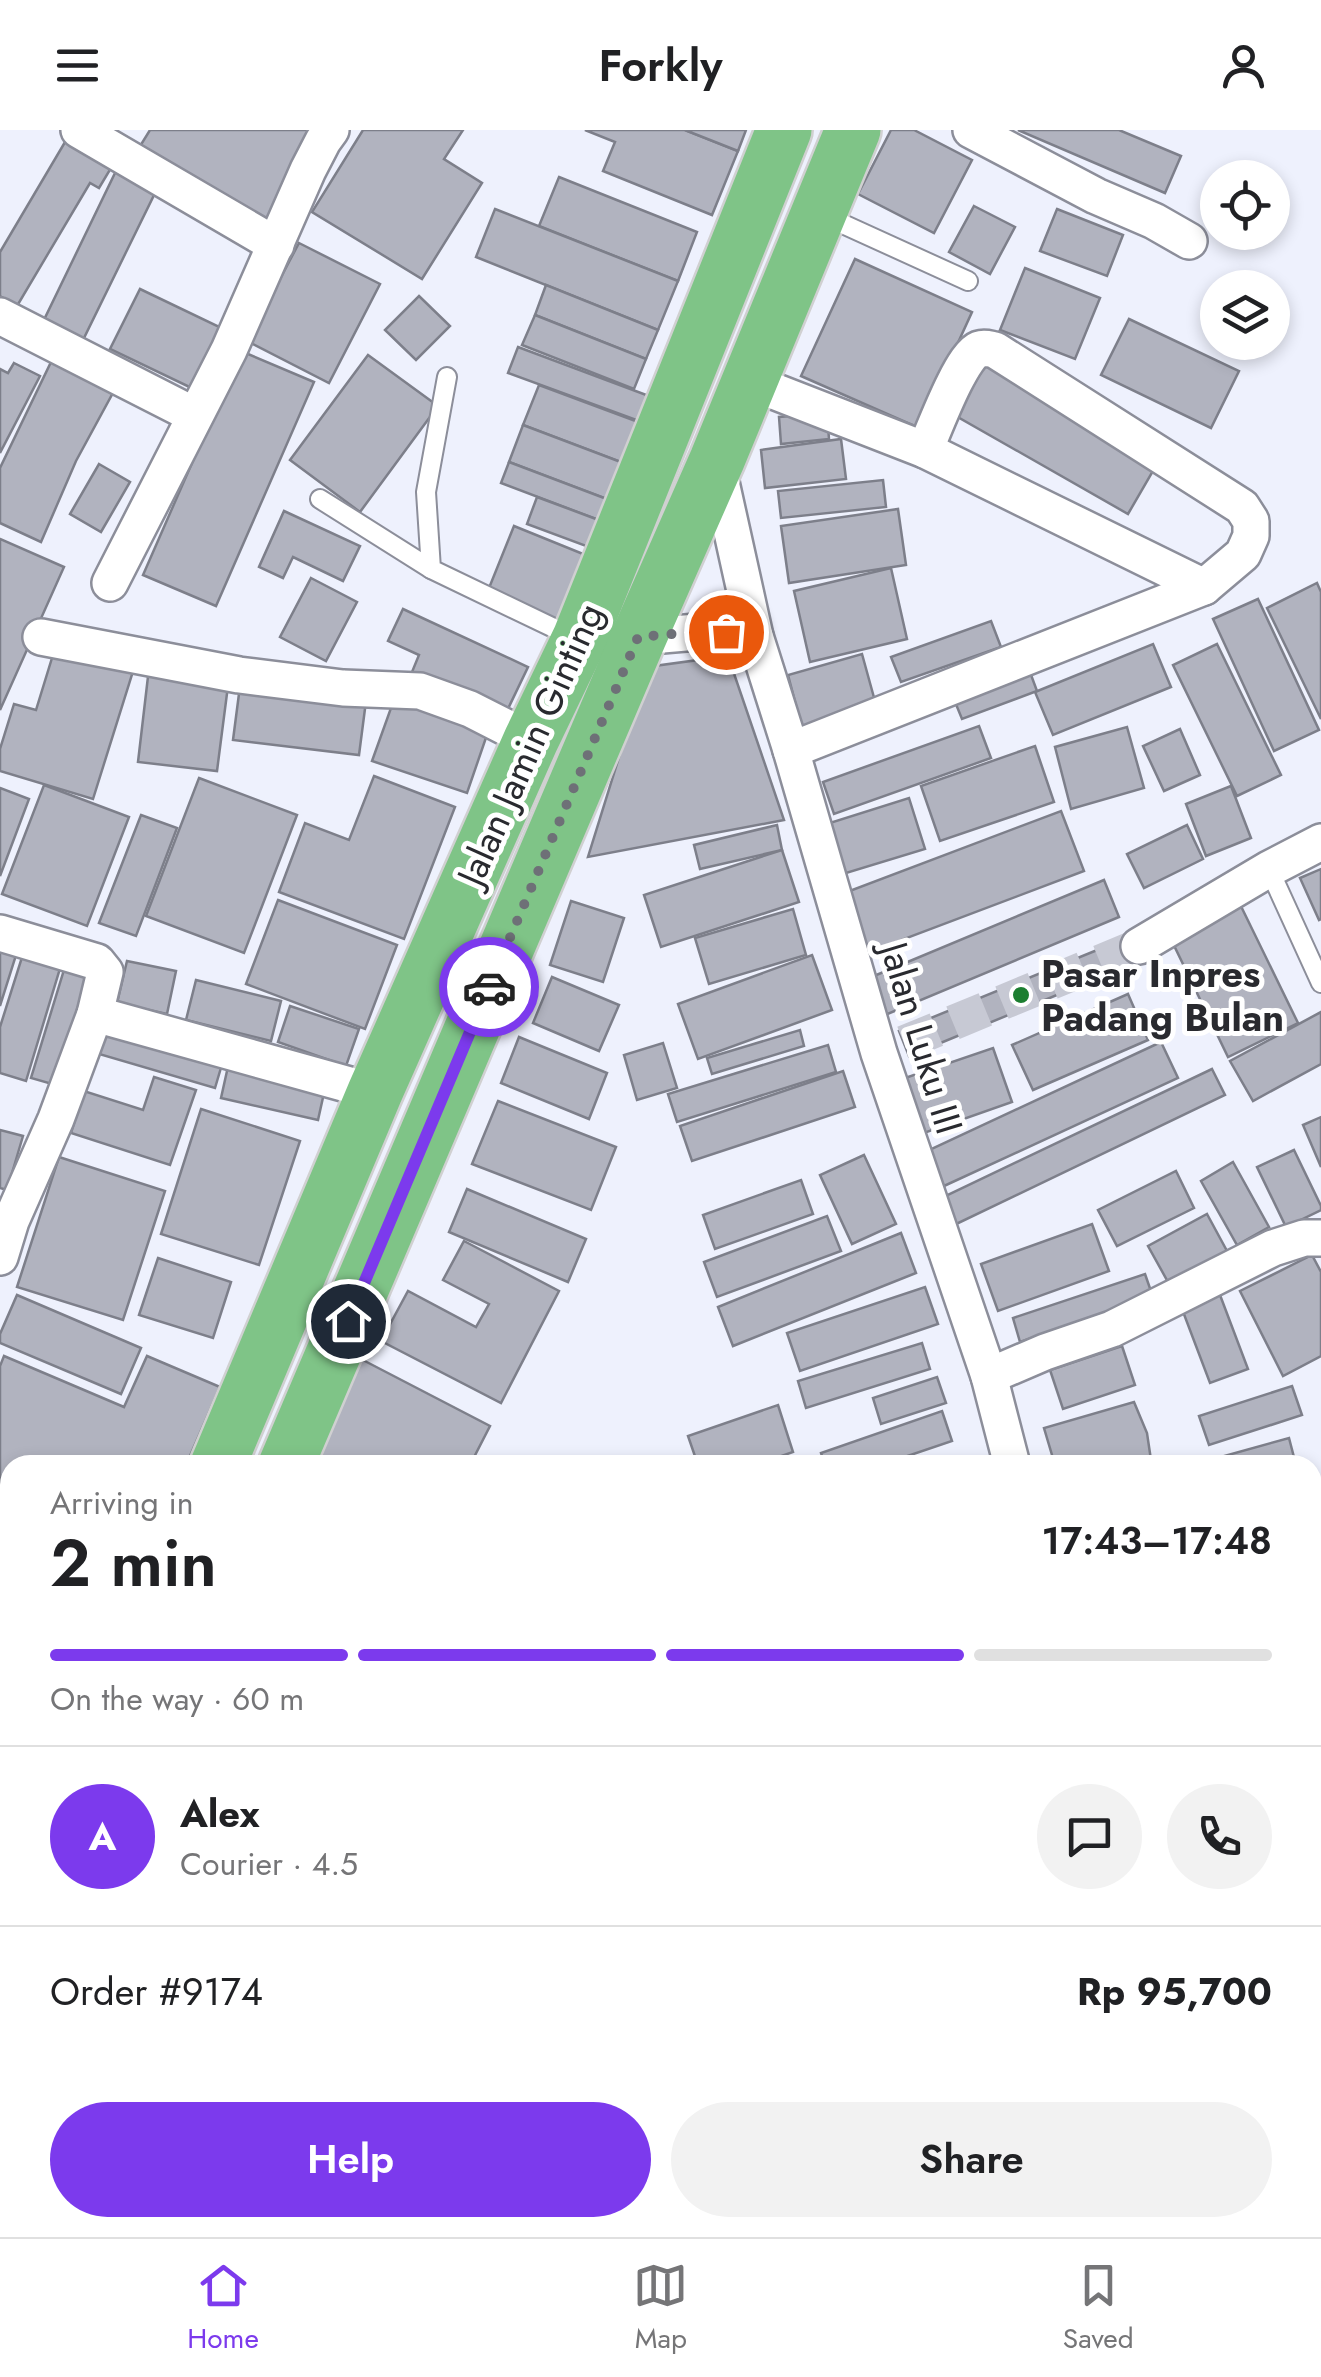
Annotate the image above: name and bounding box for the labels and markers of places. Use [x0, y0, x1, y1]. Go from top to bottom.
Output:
pin [684, 590, 769, 675]
place label: Pasar Inpres Padang Bulan [1041, 946, 1284, 1045]
marker: Pasar Inpres Padang Bulan [1010, 984, 1032, 1006]
pin [306, 1279, 391, 1364]

